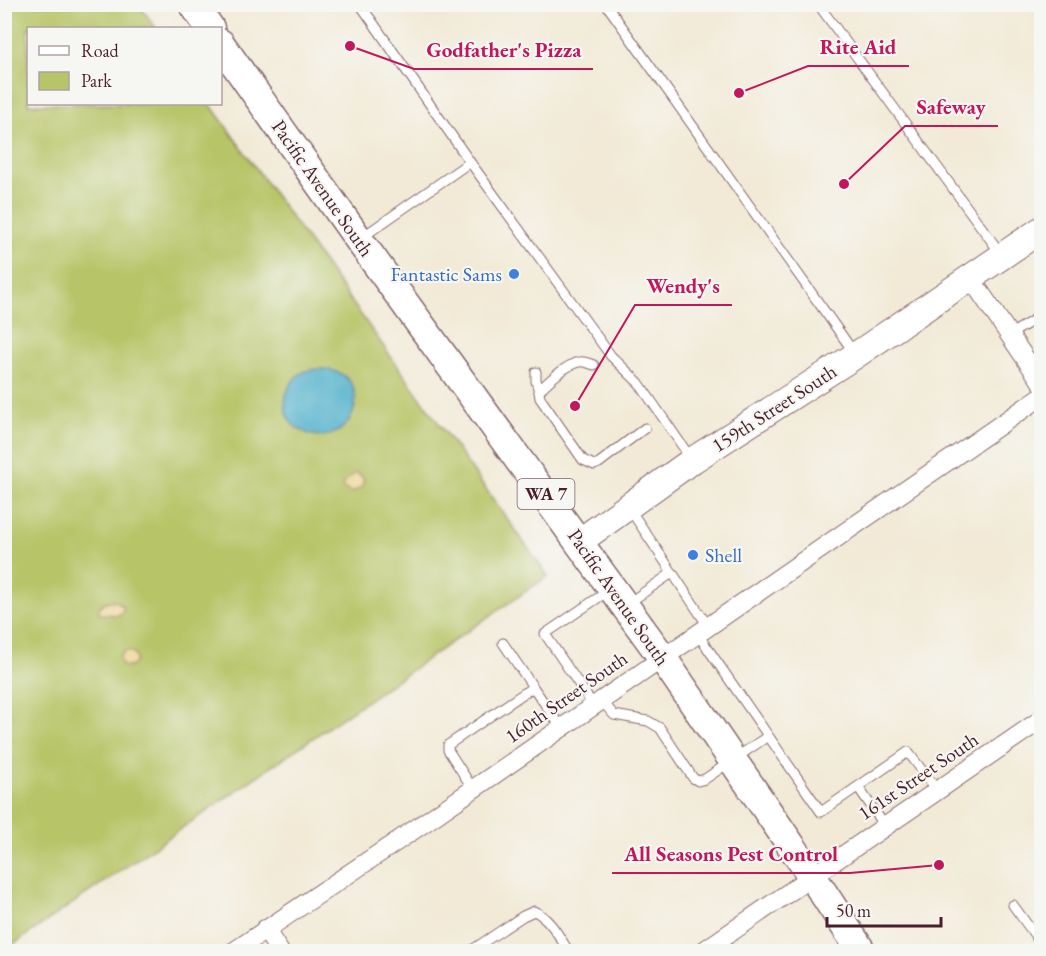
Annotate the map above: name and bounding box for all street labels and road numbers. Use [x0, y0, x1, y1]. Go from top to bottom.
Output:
street label: Pacific Avenue South [266, 114, 380, 262]
street label: 159th Street South [707, 358, 841, 458]
road number: WA 7 [518, 479, 574, 509]
street label: Pacific Avenue South [562, 523, 676, 671]
street label: 160th Street South [500, 645, 632, 749]
street label: 161st Street South [853, 726, 983, 826]

